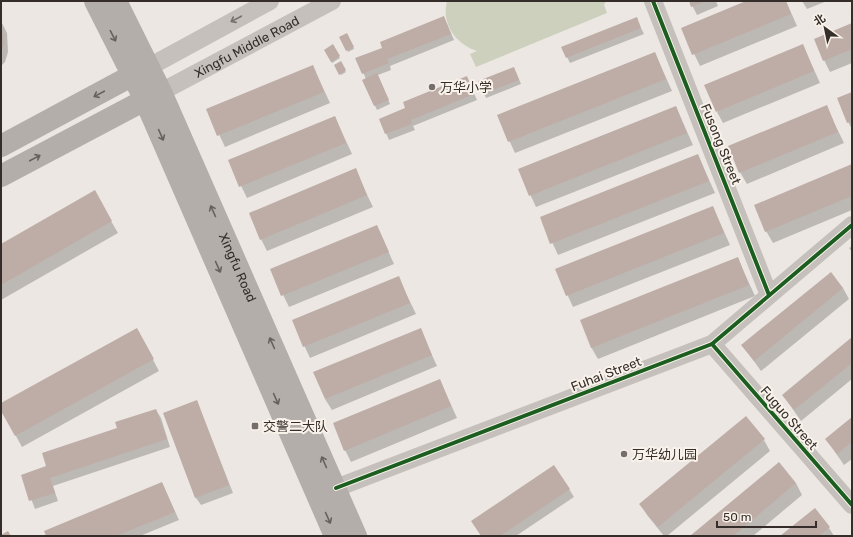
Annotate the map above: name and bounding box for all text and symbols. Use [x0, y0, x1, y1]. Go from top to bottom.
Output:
north arrow [805, 8, 845, 48]
street label: Xingfu Middle Road [192, 12, 302, 80]
text: 北 [812, 12, 828, 28]
one-way arrow [230, 16, 242, 24]
one-way arrow [110, 30, 117, 42]
place label: 万华小学 [440, 80, 492, 95]
marker: 万华小学 [427, 82, 437, 92]
one-way arrow [93, 90, 105, 98]
street label: Fusong Street [697, 101, 744, 187]
one-way arrow [157, 129, 165, 141]
one-way arrow [29, 153, 41, 161]
one-way arrow [209, 205, 217, 217]
street label: Xingfu Road [216, 230, 260, 304]
one-way arrow [215, 261, 222, 273]
one-way arrow [267, 337, 275, 349]
street label: Fuhai Street [569, 354, 643, 394]
street label: Fuguo Street [757, 383, 821, 453]
one-way arrow [272, 393, 280, 405]
place label: 交警二大队 [263, 419, 328, 434]
marker: 交警二大队 [250, 421, 260, 431]
place label: 万华幼儿园 [632, 447, 697, 462]
marker: 万华幼儿园 [619, 449, 629, 459]
one-way arrow [320, 456, 327, 468]
scale bar [717, 503, 816, 529]
text: 50 m [723, 510, 751, 524]
one-way arrow [324, 512, 332, 524]

